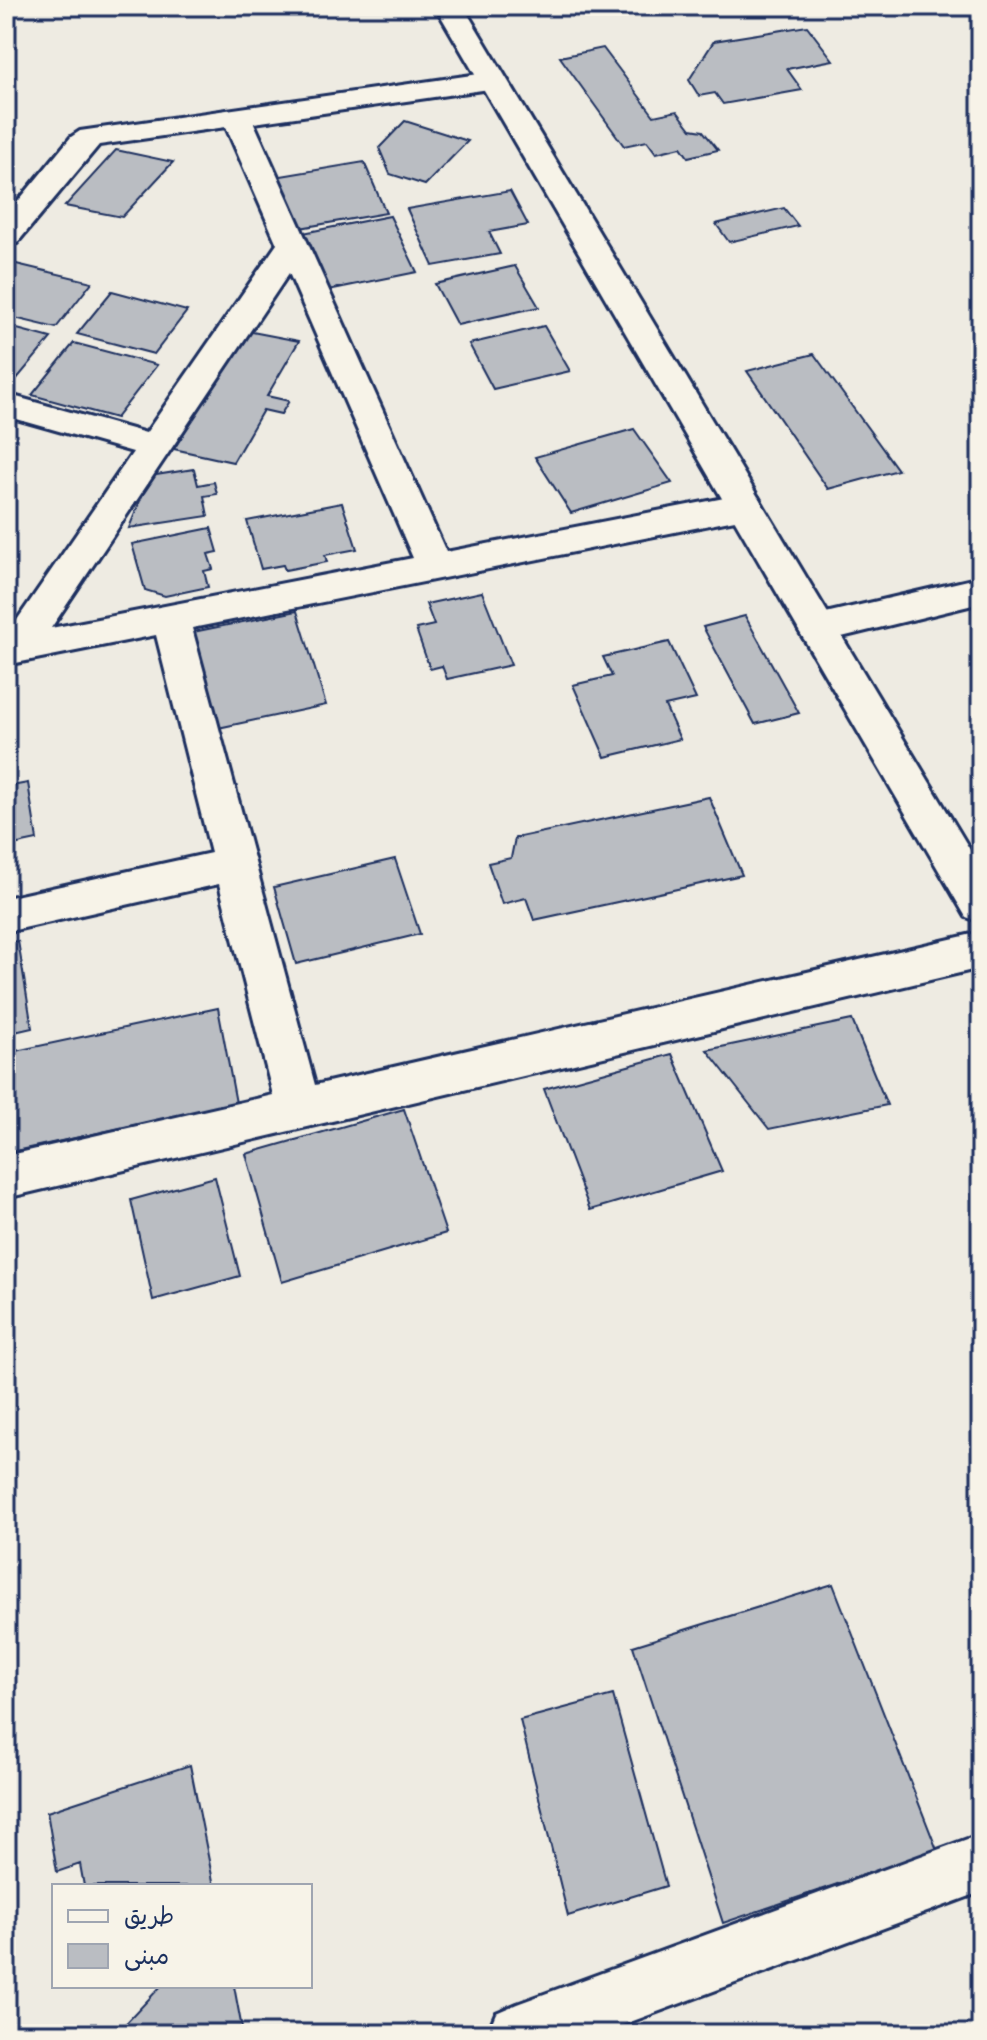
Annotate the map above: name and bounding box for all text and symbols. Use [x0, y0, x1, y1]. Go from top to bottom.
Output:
legend [52, 1884, 312, 1988]
text: طريق [124, 1901, 174, 1936]
text: مبنى [124, 1941, 169, 1976]

